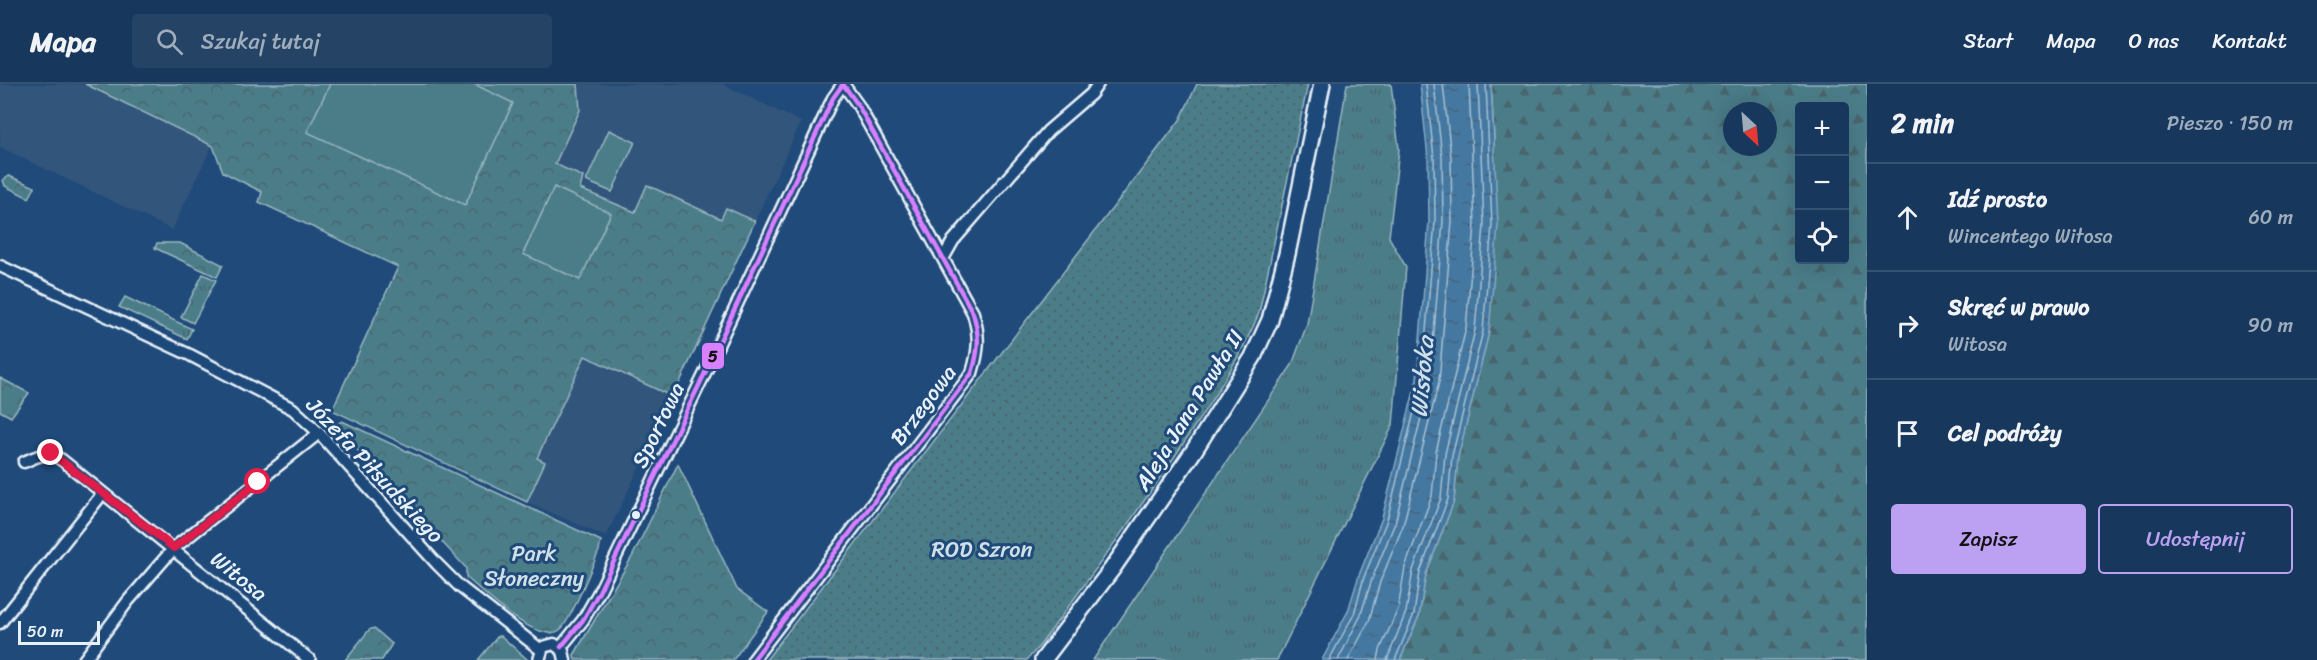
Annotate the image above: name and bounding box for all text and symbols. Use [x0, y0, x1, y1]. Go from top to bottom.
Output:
search box [132, 14, 552, 68]
text: Mapa [30, 17, 96, 66]
text: Szukaj tutaj [201, 22, 320, 61]
text: Start [1963, 22, 2013, 60]
text: Mapa [2046, 22, 2096, 60]
text: O nas [2129, 22, 2179, 60]
text: Kontakt [2212, 22, 2287, 60]
icon: search [153, 25, 186, 58]
text: 2 min [1891, 100, 1954, 146]
north arrow [1723, 102, 1777, 156]
map controls [1795, 102, 1849, 264]
button: + [1795, 102, 1849, 156]
text: Pieszo · 150 m [2167, 106, 2293, 141]
button: − [1795, 156, 1849, 210]
text: Idź prosto [1948, 180, 2047, 219]
text: 60 m [2248, 200, 2293, 235]
icon: ahead [1891, 201, 1924, 234]
button: locate [1795, 210, 1849, 264]
text: Wincentego Witosa [1948, 219, 2113, 254]
text: Skręć w prawo [1948, 288, 2090, 327]
text: 90 m [2248, 308, 2293, 343]
icon: right [1891, 309, 1924, 342]
street label: Aleja Jana Pawła II [1123, 321, 1255, 499]
text: Witosa [1948, 327, 2007, 362]
water label: Wisłoka [1398, 333, 1447, 419]
line badge: 5 [701, 342, 725, 370]
text: 5 [708, 342, 718, 371]
street label: Brzegowa [879, 356, 967, 454]
street label: Sportowa [620, 375, 696, 475]
street label: Józefa Piłsudskiego [295, 387, 454, 553]
text: Cel podróży [1948, 414, 2061, 453]
icon: arrive [1891, 417, 1924, 450]
route end [37, 439, 63, 465]
route start [244, 468, 270, 494]
button: Zapisz [1891, 504, 2086, 574]
button: Udostępnij [2098, 504, 2293, 574]
unlabelled marker [630, 509, 642, 521]
park label: ROD Szron [932, 530, 1032, 569]
park label: Park Słoneczny [484, 534, 585, 598]
street label: Witosa [201, 540, 277, 612]
text: 50 m [27, 617, 63, 646]
scale bar [18, 618, 100, 646]

